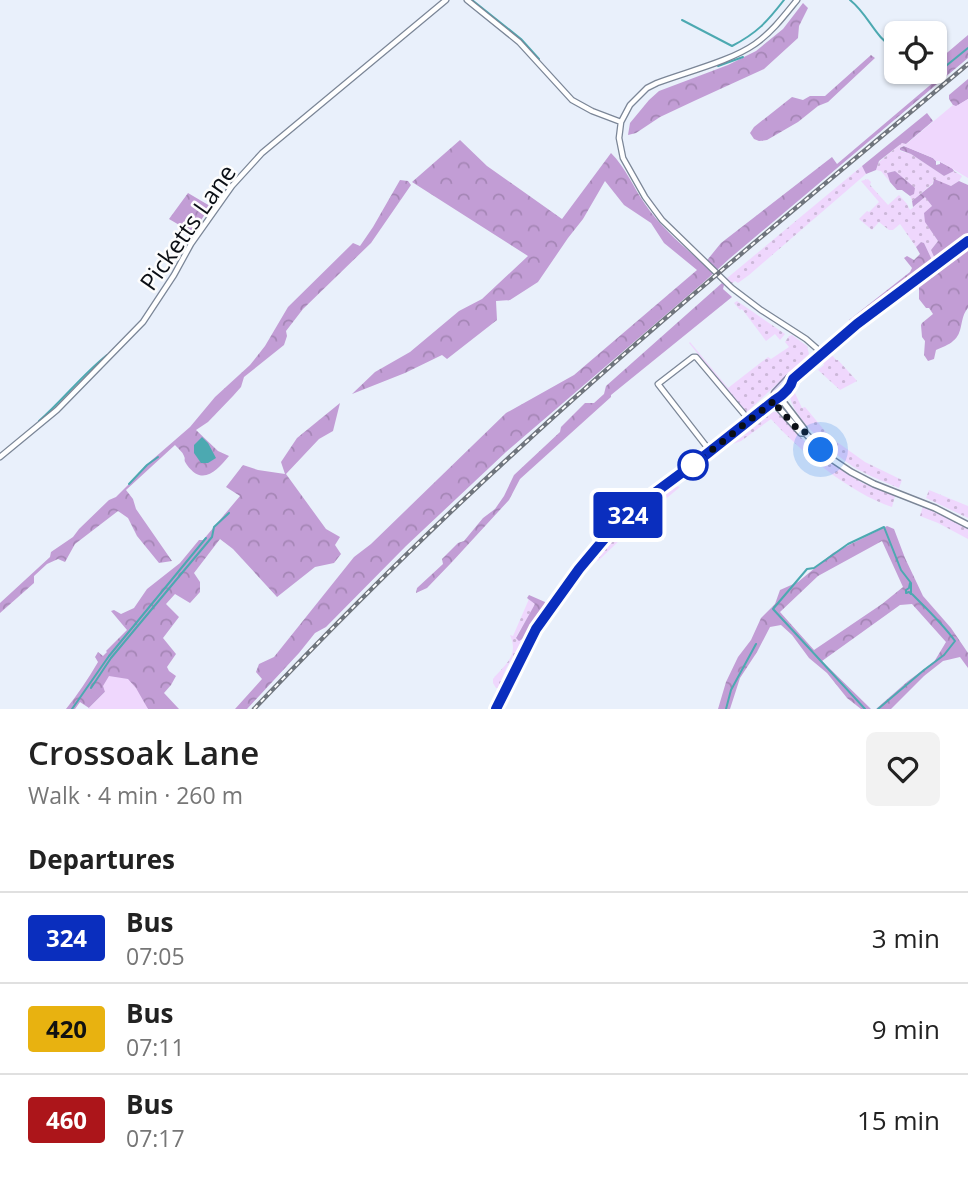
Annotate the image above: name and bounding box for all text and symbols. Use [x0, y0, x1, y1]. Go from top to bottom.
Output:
map controls [884, 21, 947, 84]
button: locate [884, 21, 947, 84]
street label: Picketts Lane [131, 157, 243, 297]
your location [803, 432, 838, 467]
unlabelled marker [678, 450, 708, 480]
line badge: 324 [588, 492, 668, 538]
text: 324 [607, 498, 649, 531]
text: Crossoak Lane [28, 730, 259, 775]
button: heart [866, 732, 940, 806]
text: Walk · 4 min · 260 m [28, 779, 243, 811]
text: Departures [28, 841, 175, 877]
text: Bus [126, 904, 173, 940]
text: 3 min [872, 920, 940, 956]
text: 324 [46, 921, 87, 954]
text: 07:05 [126, 940, 185, 972]
text: Bus [126, 995, 173, 1031]
text: 9 min [872, 1011, 940, 1047]
text: 420 [46, 1012, 87, 1045]
text: 07:11 [126, 1031, 185, 1063]
text: Bus [126, 1086, 173, 1122]
text: 15 min [857, 1102, 940, 1138]
text: 460 [46, 1103, 87, 1136]
text: 07:17 [126, 1122, 185, 1154]

